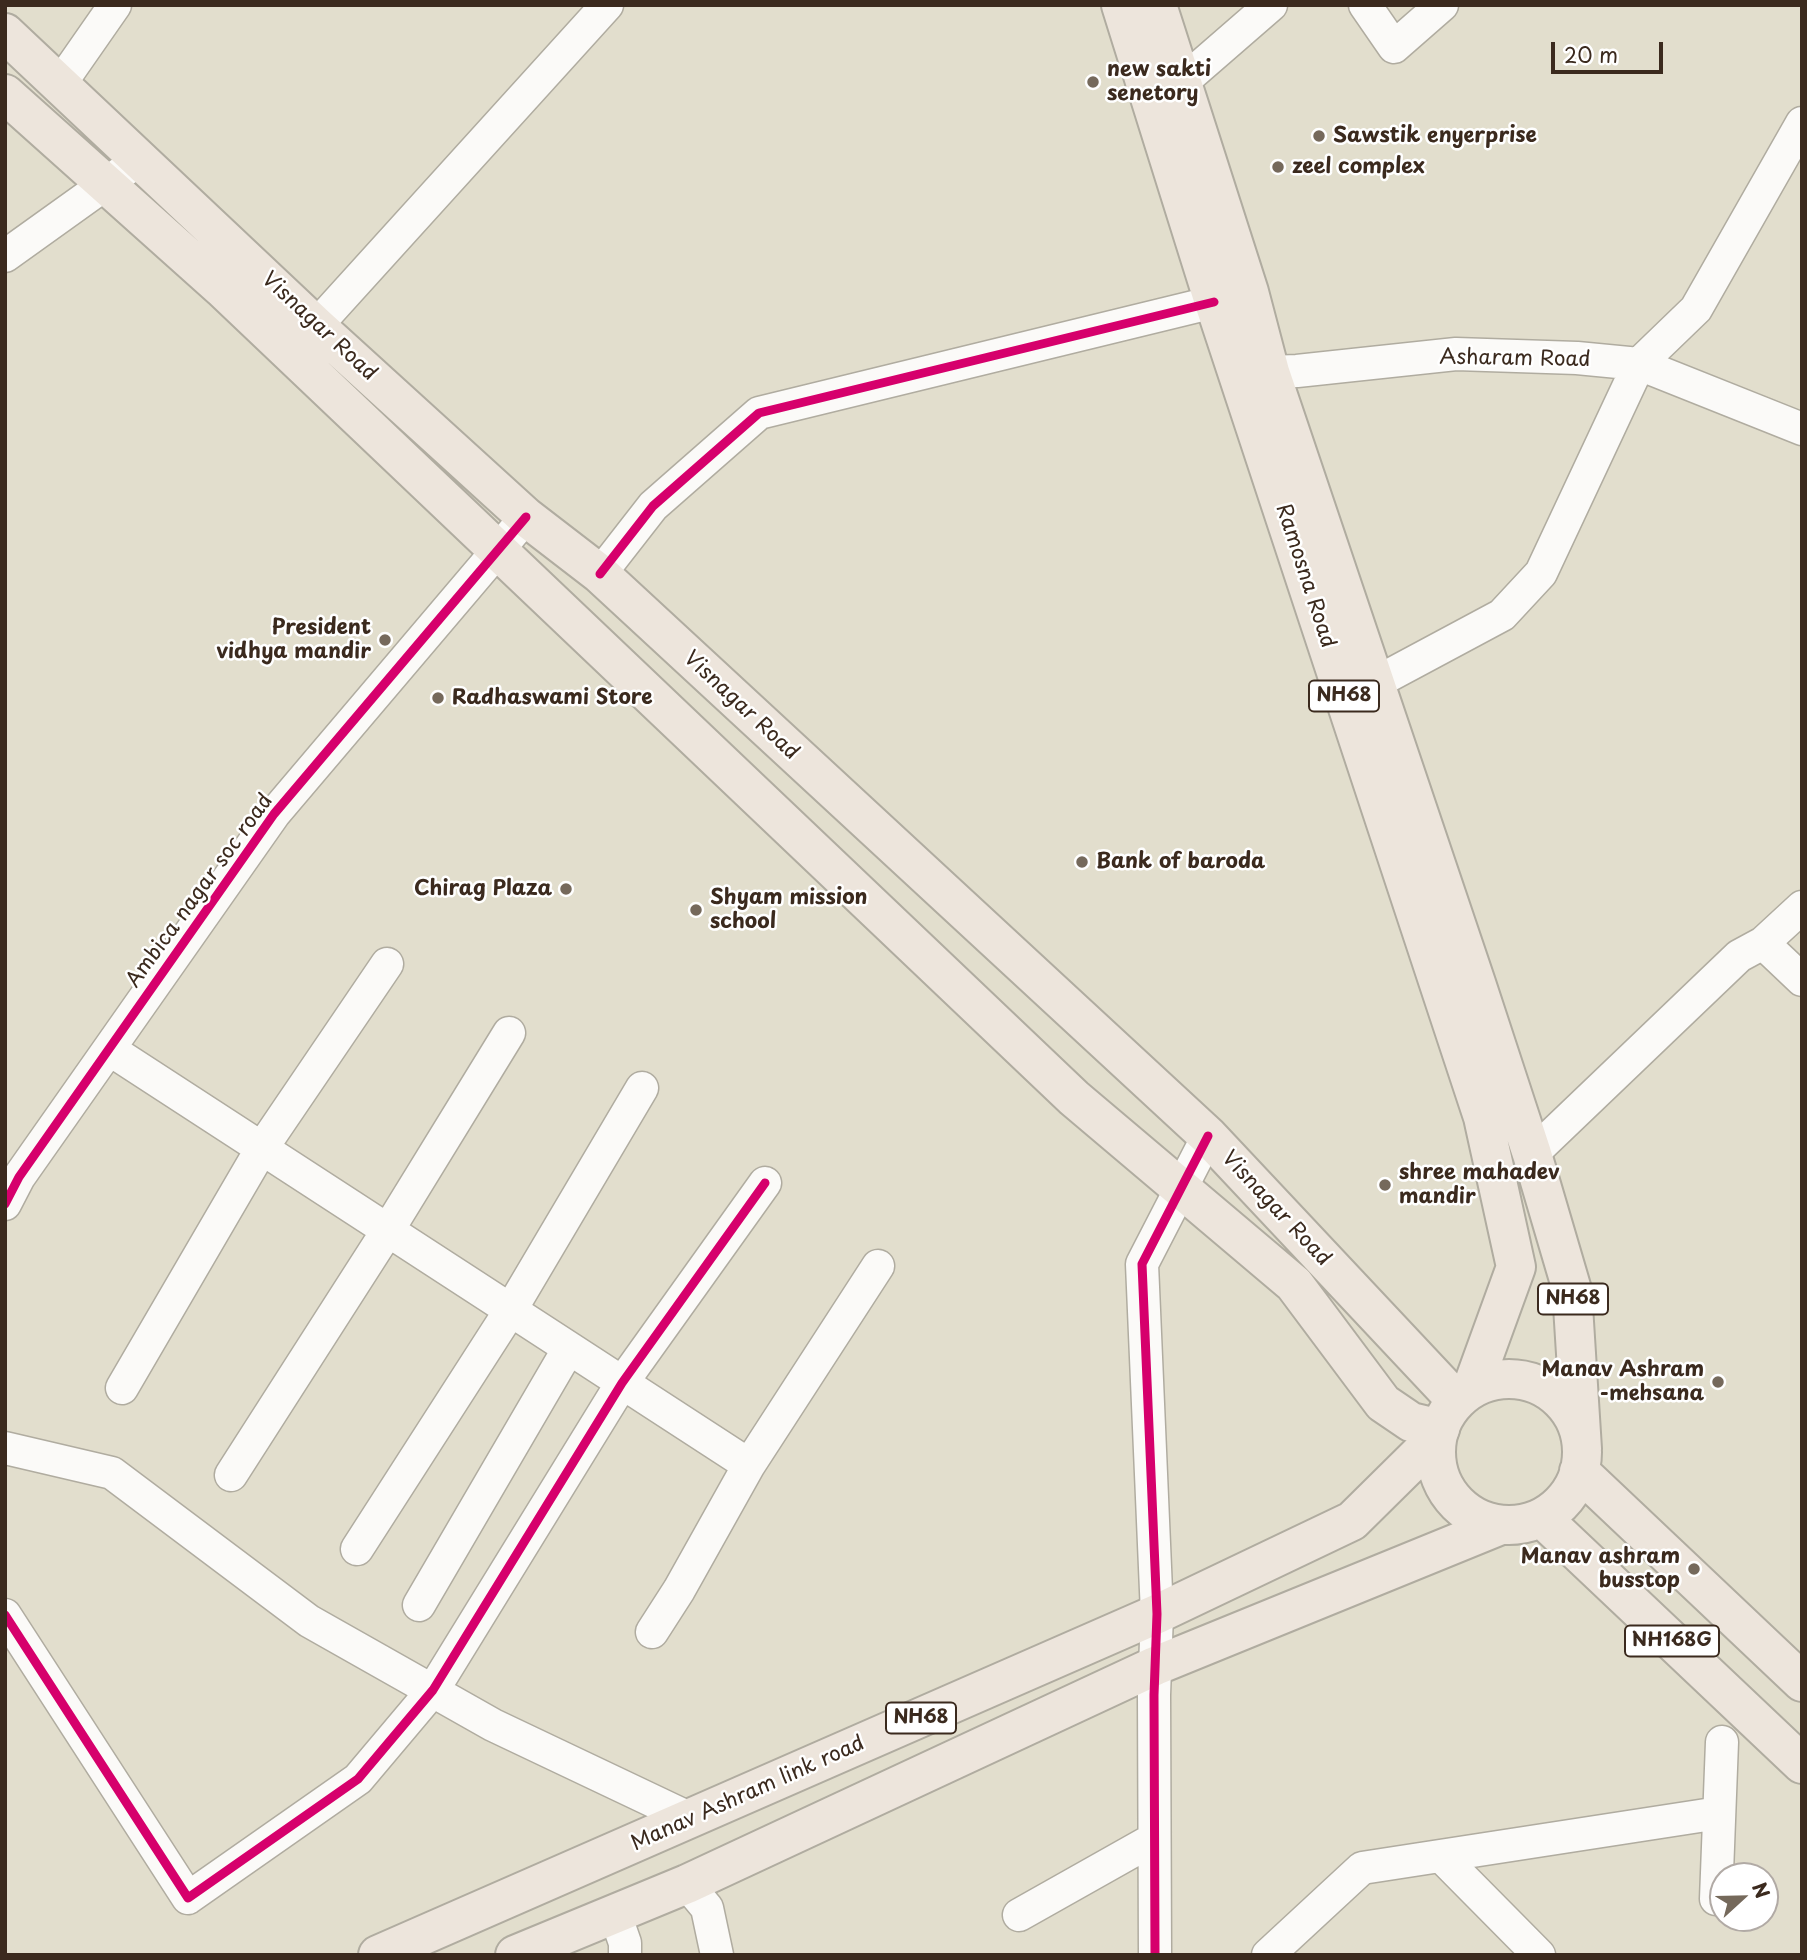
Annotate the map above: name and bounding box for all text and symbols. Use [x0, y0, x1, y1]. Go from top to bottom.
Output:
scale bar [1555, 28, 1667, 72]
text: 20 m [1564, 38, 1618, 70]
place label: new sakti senetory [1107, 57, 1211, 107]
marker: new sakti senetory [1085, 74, 1101, 90]
place label: Sawstik enyerprise [1333, 123, 1537, 149]
marker: Sawstik enyerprise [1311, 128, 1327, 144]
place label: zeel complex [1292, 154, 1425, 180]
marker: zeel complex [1270, 159, 1286, 175]
street label: Visnagar Road [256, 267, 382, 387]
street label: Asharam Road [1439, 345, 1591, 373]
street label: Ramosna Road [1270, 501, 1340, 651]
place label: President vidhya mandir [216, 615, 371, 665]
marker: President vidhya mandir [377, 632, 393, 648]
street label: Visnagar Road [678, 646, 804, 766]
road number: NH68 [1309, 680, 1379, 712]
place label: Radhaswami Store [452, 685, 653, 711]
marker: Radhaswami Store [430, 690, 446, 706]
street label: Ambica nagar soc road [121, 789, 279, 993]
place label: Bank of baroda [1096, 849, 1265, 875]
marker: Bank of baroda [1074, 854, 1090, 870]
place label: Chirag Plaza [414, 876, 552, 902]
marker: Chirag Plaza [558, 881, 574, 897]
place label: Shyam mission school [710, 885, 867, 935]
marker: Shyam mission school [688, 902, 704, 918]
street label: Visnagar Road [1216, 1146, 1336, 1272]
place label: shree mahadev mandir [1399, 1160, 1560, 1210]
marker: shree mahadev mandir [1377, 1177, 1393, 1193]
road number: NH68 [1538, 1284, 1608, 1315]
place label: Manav Ashram -mehsana [1541, 1357, 1704, 1407]
marker: Manav Ashram -mehsana [1710, 1374, 1726, 1390]
place label: Manav ashram busstop [1521, 1544, 1680, 1594]
marker: Manav ashram busstop [1686, 1561, 1702, 1577]
road number: NH168G [1625, 1625, 1719, 1656]
road number: NH68 [886, 1702, 956, 1734]
street label: Manav Ashram link road [627, 1731, 869, 1857]
north arrow [1709, 1862, 1779, 1932]
text: N [1746, 1878, 1777, 1902]

